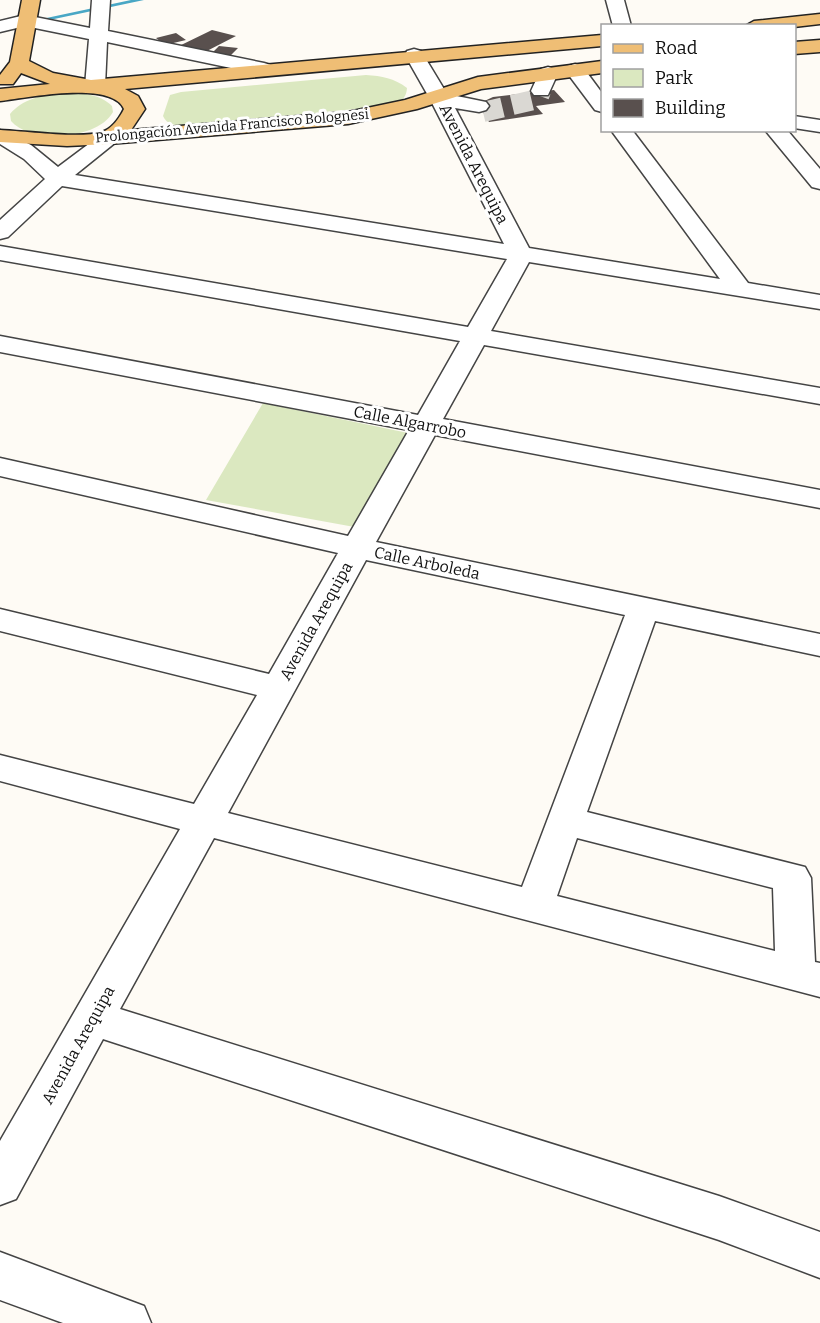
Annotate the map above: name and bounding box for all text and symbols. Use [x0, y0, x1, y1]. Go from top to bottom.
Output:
legend [601, 24, 796, 132]
text: Road [655, 37, 698, 59]
text: Park [655, 67, 694, 89]
text: Building [655, 97, 726, 119]
street label: Avenida Arequipa [436, 101, 513, 227]
street label: Prolongación Avenida Francisco Bolognesi [95, 106, 369, 146]
street label: Calle Algarrobo [352, 402, 468, 442]
street label: Calle Arboleda [372, 543, 482, 584]
street label: Avenida Arequipa [276, 558, 356, 683]
street label: Avenida Arequipa [38, 982, 118, 1107]

